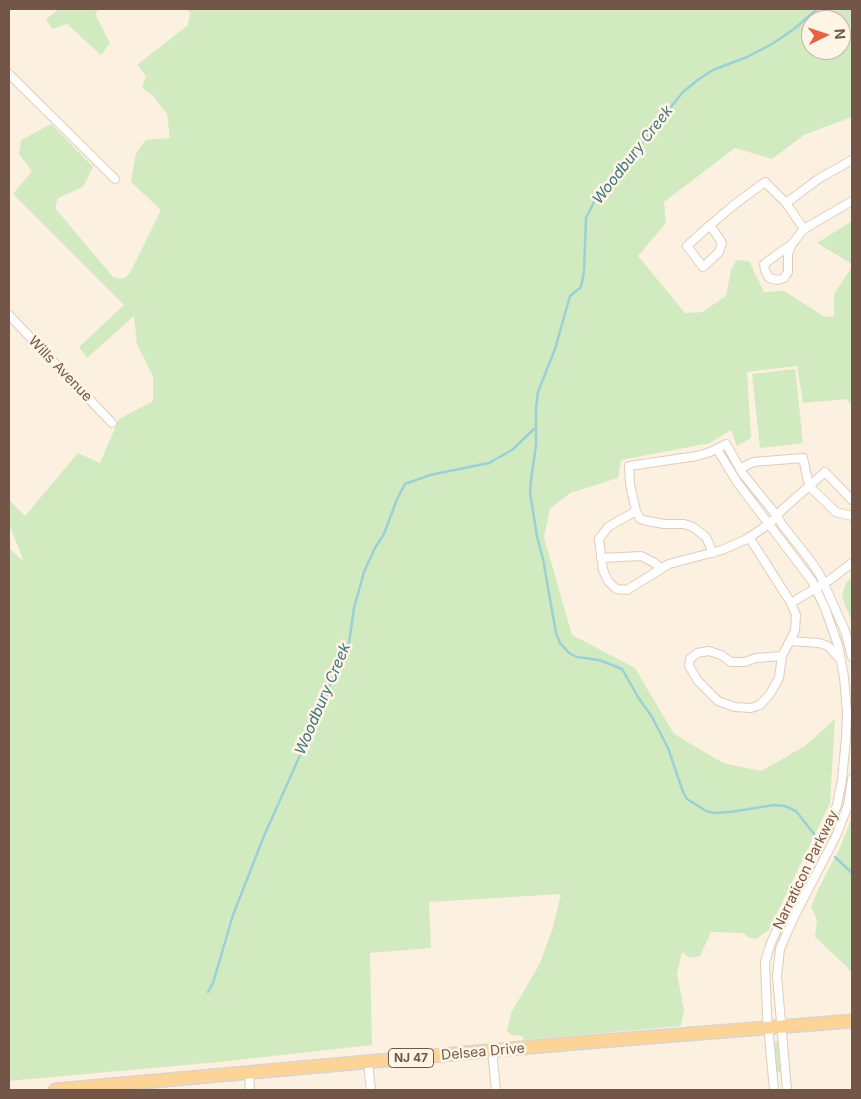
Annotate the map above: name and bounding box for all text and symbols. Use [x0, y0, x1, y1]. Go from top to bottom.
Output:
north arrow [801, 10, 851, 60]
text: N [832, 28, 849, 40]
water label: Woodbury Creek [589, 102, 677, 208]
street label: Wills Avenue [25, 333, 95, 405]
water label: Woodbury Creek [291, 640, 355, 758]
street label: Narraticon Parkway [770, 808, 842, 932]
street label: Delsea Drive [440, 1040, 526, 1064]
road number: NJ 47 [388, 1048, 434, 1068]

